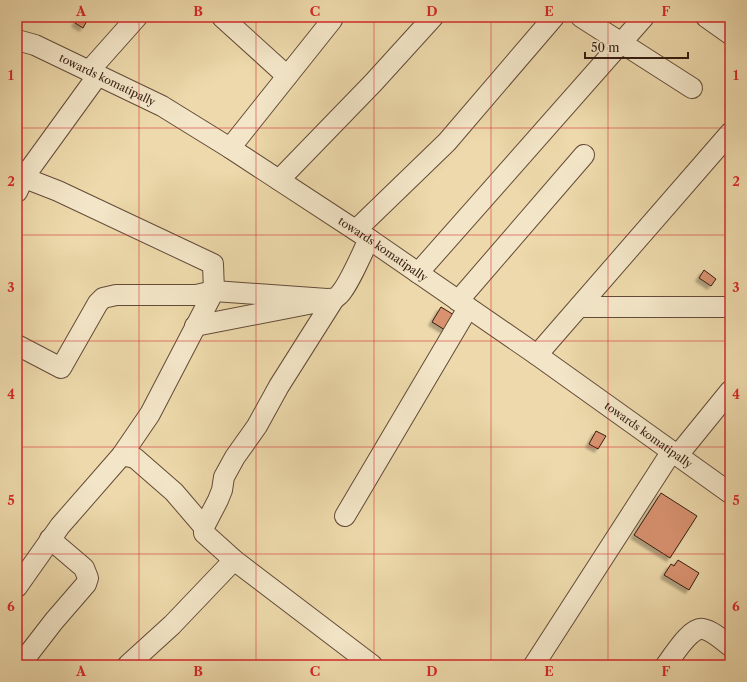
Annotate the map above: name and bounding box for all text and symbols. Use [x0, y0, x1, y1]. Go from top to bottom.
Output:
text: A [75, 3, 87, 19]
text: B [193, 3, 203, 19]
text: C [310, 3, 320, 19]
text: D [426, 3, 438, 19]
text: E [544, 3, 554, 19]
text: F [662, 3, 671, 19]
scale bar [585, 34, 688, 60]
text: 50 m [591, 40, 620, 55]
street label: towards komatipally [57, 51, 159, 109]
text: 1 [8, 67, 14, 83]
text: 1 [733, 67, 739, 83]
text: 2 [7, 173, 15, 189]
text: 2 [732, 173, 740, 189]
street label: towards komatipally [336, 214, 431, 285]
text: 3 [7, 279, 15, 295]
text: 3 [732, 279, 740, 295]
text: 4 [7, 386, 15, 402]
text: 4 [732, 386, 740, 402]
street label: towards komatipally [602, 399, 696, 472]
text: 5 [7, 492, 15, 508]
text: 5 [732, 492, 740, 508]
text: 6 [7, 598, 15, 614]
text: 6 [732, 598, 740, 614]
text: A [75, 663, 87, 679]
text: B [193, 663, 203, 679]
text: C [310, 663, 320, 679]
text: D [426, 663, 438, 679]
text: E [544, 663, 554, 679]
text: F [662, 663, 671, 679]

